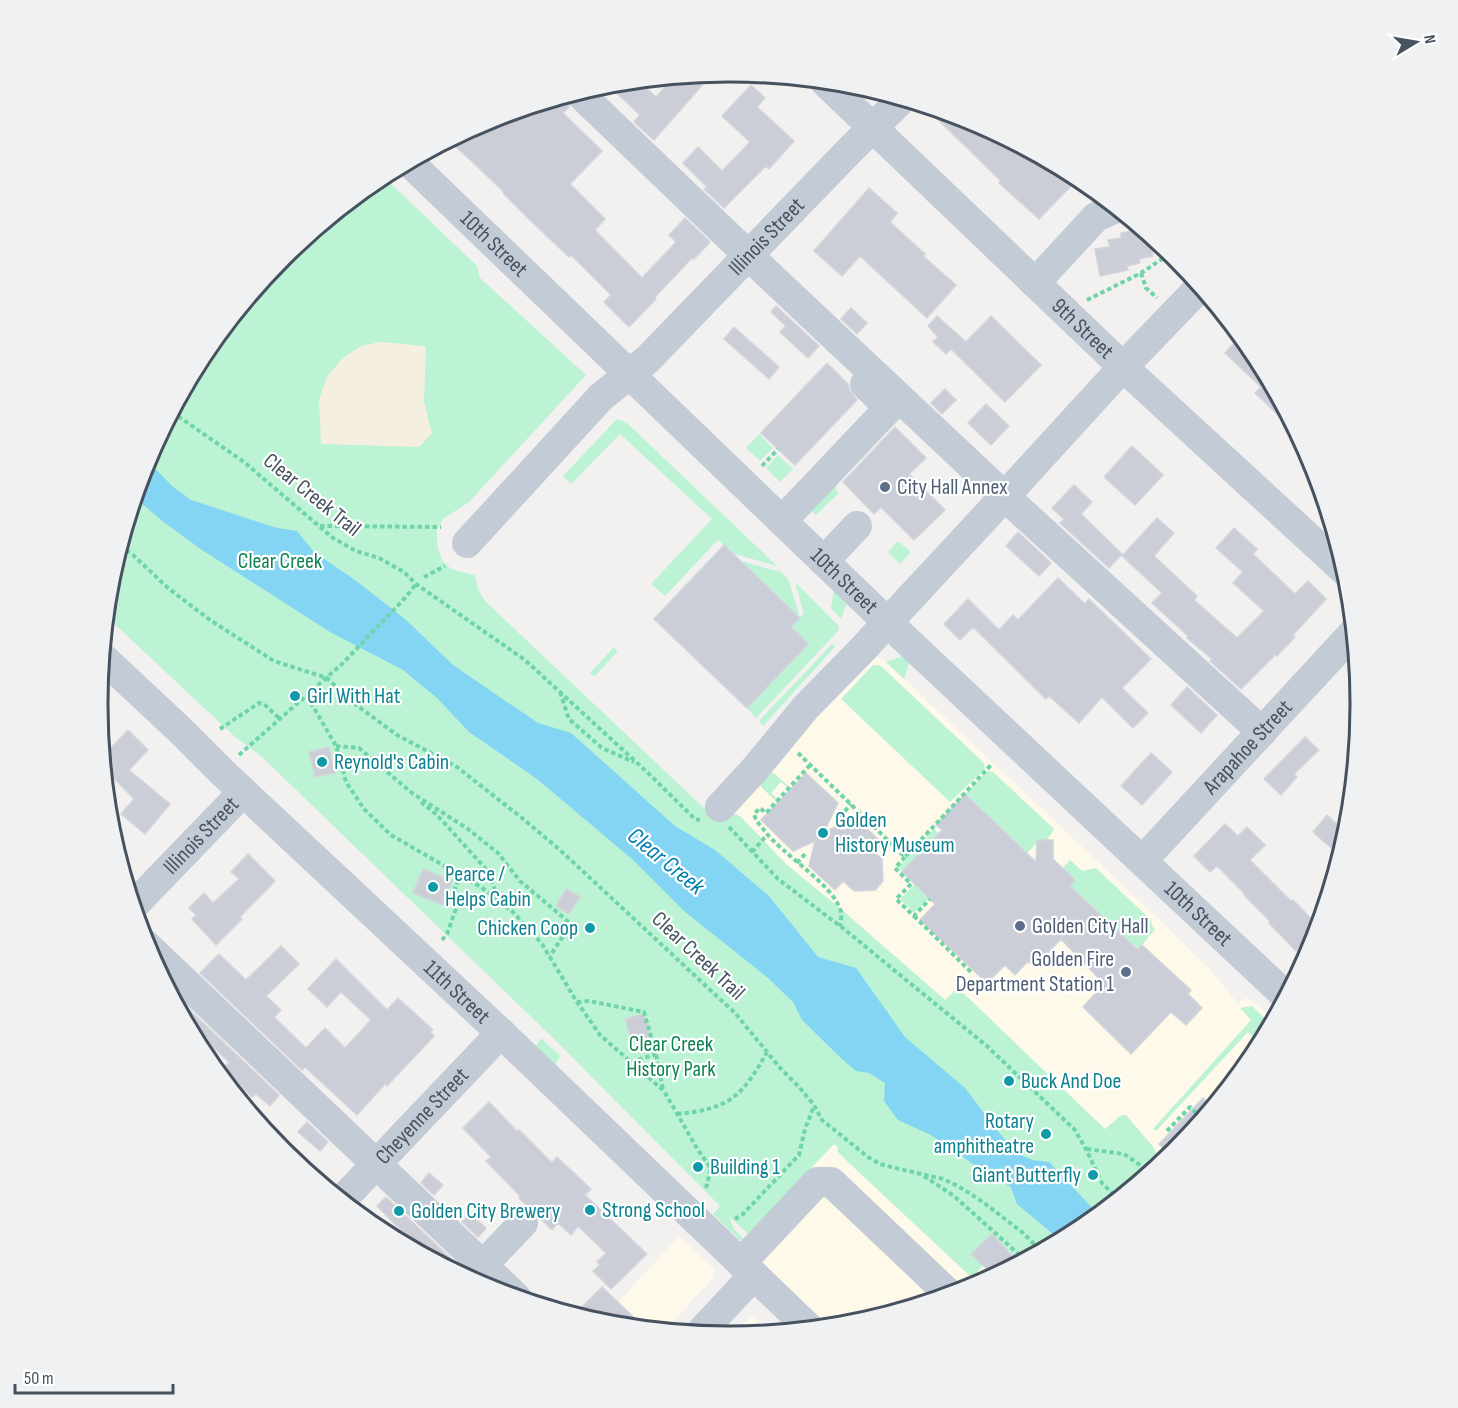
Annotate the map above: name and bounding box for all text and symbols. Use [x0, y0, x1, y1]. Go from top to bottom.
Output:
north arrow [1386, 12, 1446, 72]
text: N [1419, 33, 1439, 45]
street label: Illinois Street [723, 192, 810, 281]
street label: 10th Street [455, 205, 534, 283]
street label: 9th Street [1046, 292, 1120, 365]
street label: Clear Creek Trail [258, 447, 366, 543]
place label: City Hall Annex [897, 474, 1008, 501]
marker: City Hall Annex [878, 480, 892, 494]
street label: 10th Street [805, 542, 884, 620]
park label: Clear Creek [238, 548, 323, 575]
place label: Girl With Hat [307, 683, 401, 710]
marker: Girl With Hat [288, 689, 302, 703]
street label: Arapahoe Street [1197, 694, 1298, 801]
place label: Reynold's Cabin [334, 749, 449, 776]
marker: Reynold's Cabin [315, 755, 329, 769]
street label: Illinois Street [157, 791, 245, 880]
place label: Golden History Museum [835, 807, 955, 859]
water label: Clear Creek [622, 821, 711, 901]
marker: Golden History Museum [816, 826, 830, 840]
place label: Pearce / Helps Cabin [445, 861, 531, 913]
street label: 10th Street [1159, 875, 1238, 952]
marker: Pearce / Helps Cabin [426, 880, 440, 894]
street label: Clear Creek Trail [646, 906, 750, 1006]
place label: Golden City Hall [1032, 913, 1149, 940]
place label: Chicken Coop [477, 915, 578, 942]
marker: Golden City Hall [1013, 919, 1027, 933]
marker: Chicken Coop [583, 921, 597, 935]
place label: Golden Fire Department Station 1 [956, 946, 1114, 998]
street label: 11th Street [418, 954, 496, 1030]
marker: Golden Fire Department Station 1 [1119, 965, 1133, 979]
park label: Clear Creek History Park [626, 1031, 716, 1083]
street label: Cheyenne Street [370, 1062, 475, 1170]
place label: Buck And Doe [1021, 1068, 1121, 1095]
marker: Buck And Doe [1002, 1074, 1016, 1088]
place label: Rotary amphitheatre [934, 1108, 1034, 1160]
marker: Rotary amphitheatre [1039, 1127, 1053, 1141]
place label: Building 1 [710, 1154, 780, 1181]
marker: Building 1 [691, 1160, 705, 1174]
place label: Giant Butterfly [972, 1162, 1082, 1189]
marker: Giant Butterfly [1086, 1168, 1100, 1182]
place label: Strong School [602, 1197, 705, 1224]
place label: Golden City Brewery [411, 1198, 561, 1225]
marker: Strong School [583, 1203, 597, 1217]
marker: Golden City Brewery [392, 1204, 406, 1218]
scale bar [15, 1357, 172, 1395]
text: 50 m [24, 1368, 54, 1389]

